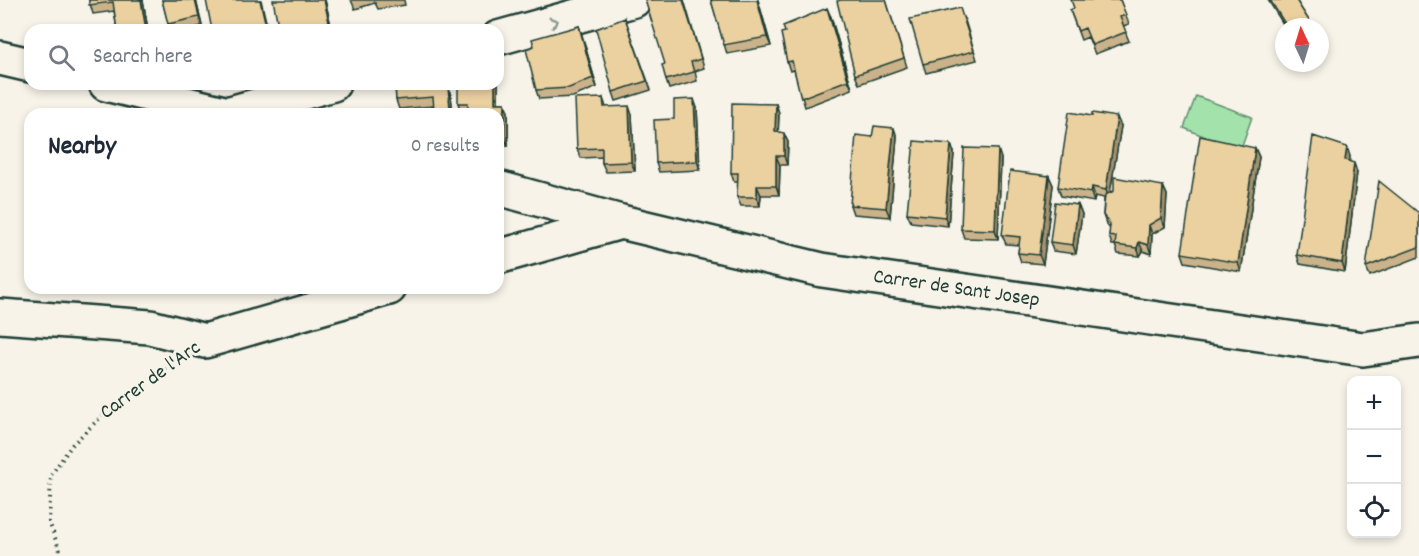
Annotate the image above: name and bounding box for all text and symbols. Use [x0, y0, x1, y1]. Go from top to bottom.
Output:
one-way arrow [548, 17, 559, 29]
north arrow [1275, 18, 1329, 72]
search box [24, 24, 504, 90]
icon: search [45, 41, 78, 74]
text: Search here [93, 42, 192, 73]
text: Nearby [48, 129, 116, 166]
text: 0 results [411, 133, 480, 161]
street label: Carrer de Sant Josep [871, 263, 1041, 317]
street label: Carrer de l'Arc [94, 334, 208, 428]
map controls [1347, 376, 1401, 538]
button: + [1347, 376, 1401, 430]
button: − [1347, 430, 1401, 484]
button: locate [1347, 484, 1401, 538]

